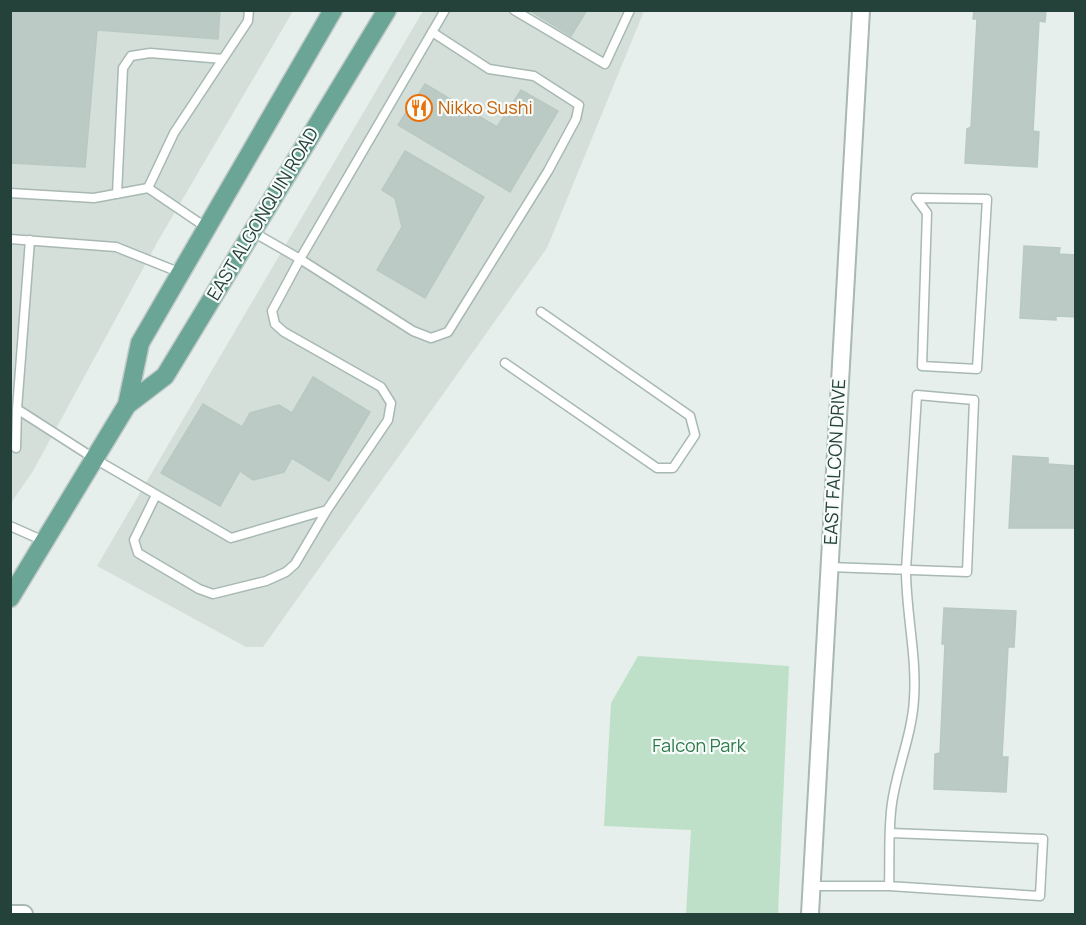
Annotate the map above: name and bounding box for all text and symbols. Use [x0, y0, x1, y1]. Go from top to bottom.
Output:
restaurant icon: Nikko Sushi [404, 93, 434, 123]
place label: Nikko Sushi [438, 95, 533, 119]
street label: EAST ALGONQUIN ROAD [201, 123, 323, 304]
street label: EAST FALCON DRIVE [818, 378, 850, 546]
park label: Falcon Park [652, 733, 747, 757]

